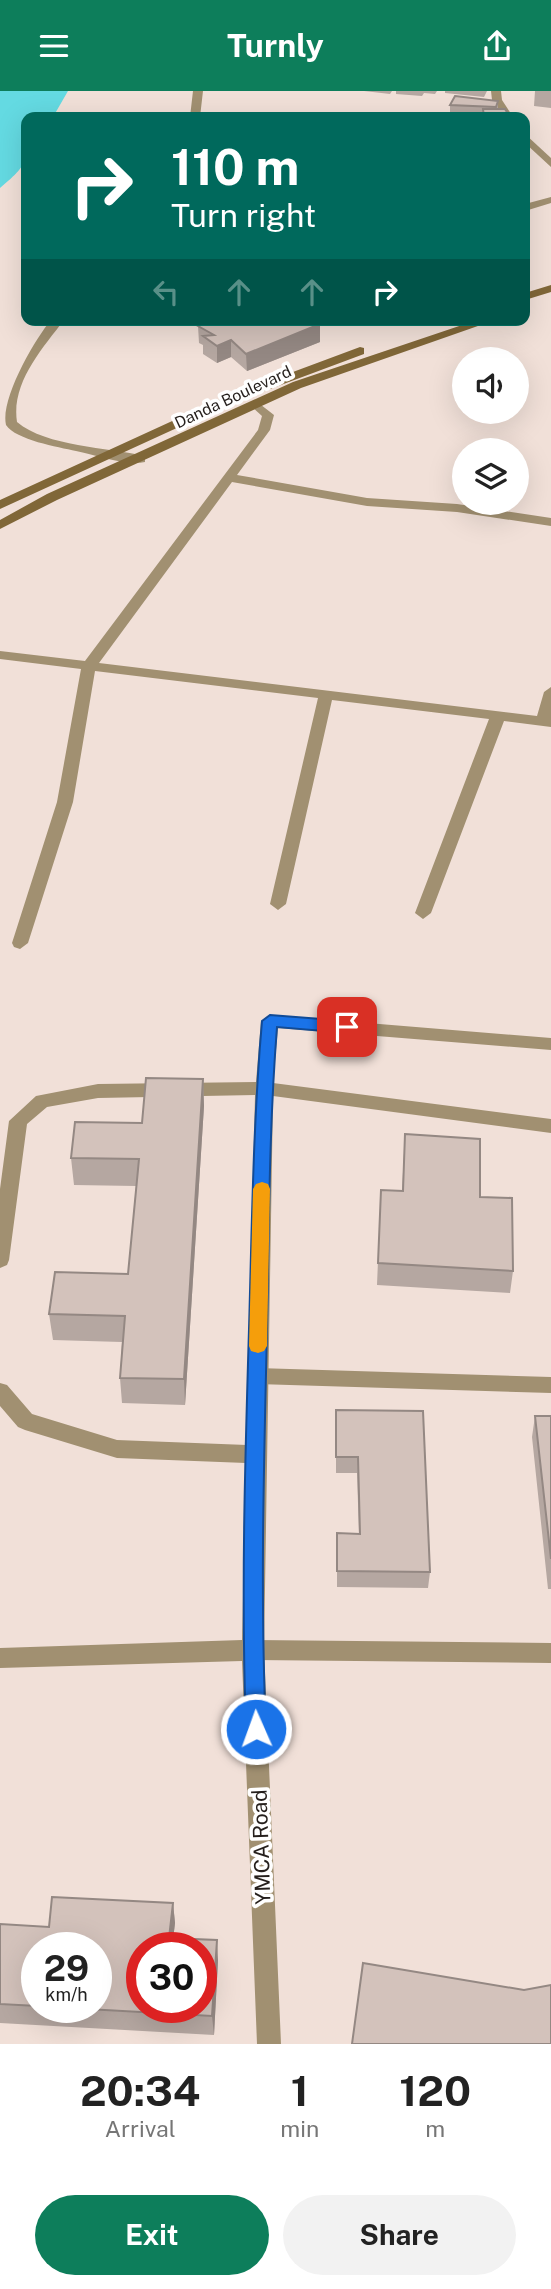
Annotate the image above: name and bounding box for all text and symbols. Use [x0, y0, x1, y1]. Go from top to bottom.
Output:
icon: menu [35, 27, 73, 65]
text: Turnly [227, 27, 324, 64]
icon: share [478, 27, 516, 65]
text: 110 m [171, 138, 299, 196]
icon: right [56, 140, 147, 231]
text: Turn right [171, 197, 316, 234]
icon: left [147, 273, 185, 311]
icon: ahead [220, 273, 258, 311]
icon: ahead [293, 273, 331, 311]
icon: right [366, 273, 404, 311]
map controls [452, 347, 529, 515]
button: sound [452, 347, 529, 424]
street label: Danda Boulevard [172, 362, 294, 432]
button: layers [452, 438, 529, 515]
pin [317, 997, 377, 1057]
icon: arrive [328, 1008, 366, 1046]
position arrow [219, 1692, 293, 1766]
street label: YMCA Road [246, 1789, 276, 1905]
speed limit sign: 30 [126, 1932, 217, 2023]
text: 29 [44, 1948, 89, 1989]
text: km/h [45, 1984, 88, 2005]
text: 20:34 [80, 2066, 200, 2115]
text: 1 [291, 2066, 309, 2115]
text: 120 [399, 2066, 471, 2115]
text: Arrival [105, 2115, 176, 2142]
text: min [280, 2115, 319, 2142]
text: m [425, 2115, 445, 2142]
button: Exit [35, 2195, 269, 2275]
button: Share [283, 2195, 516, 2275]

